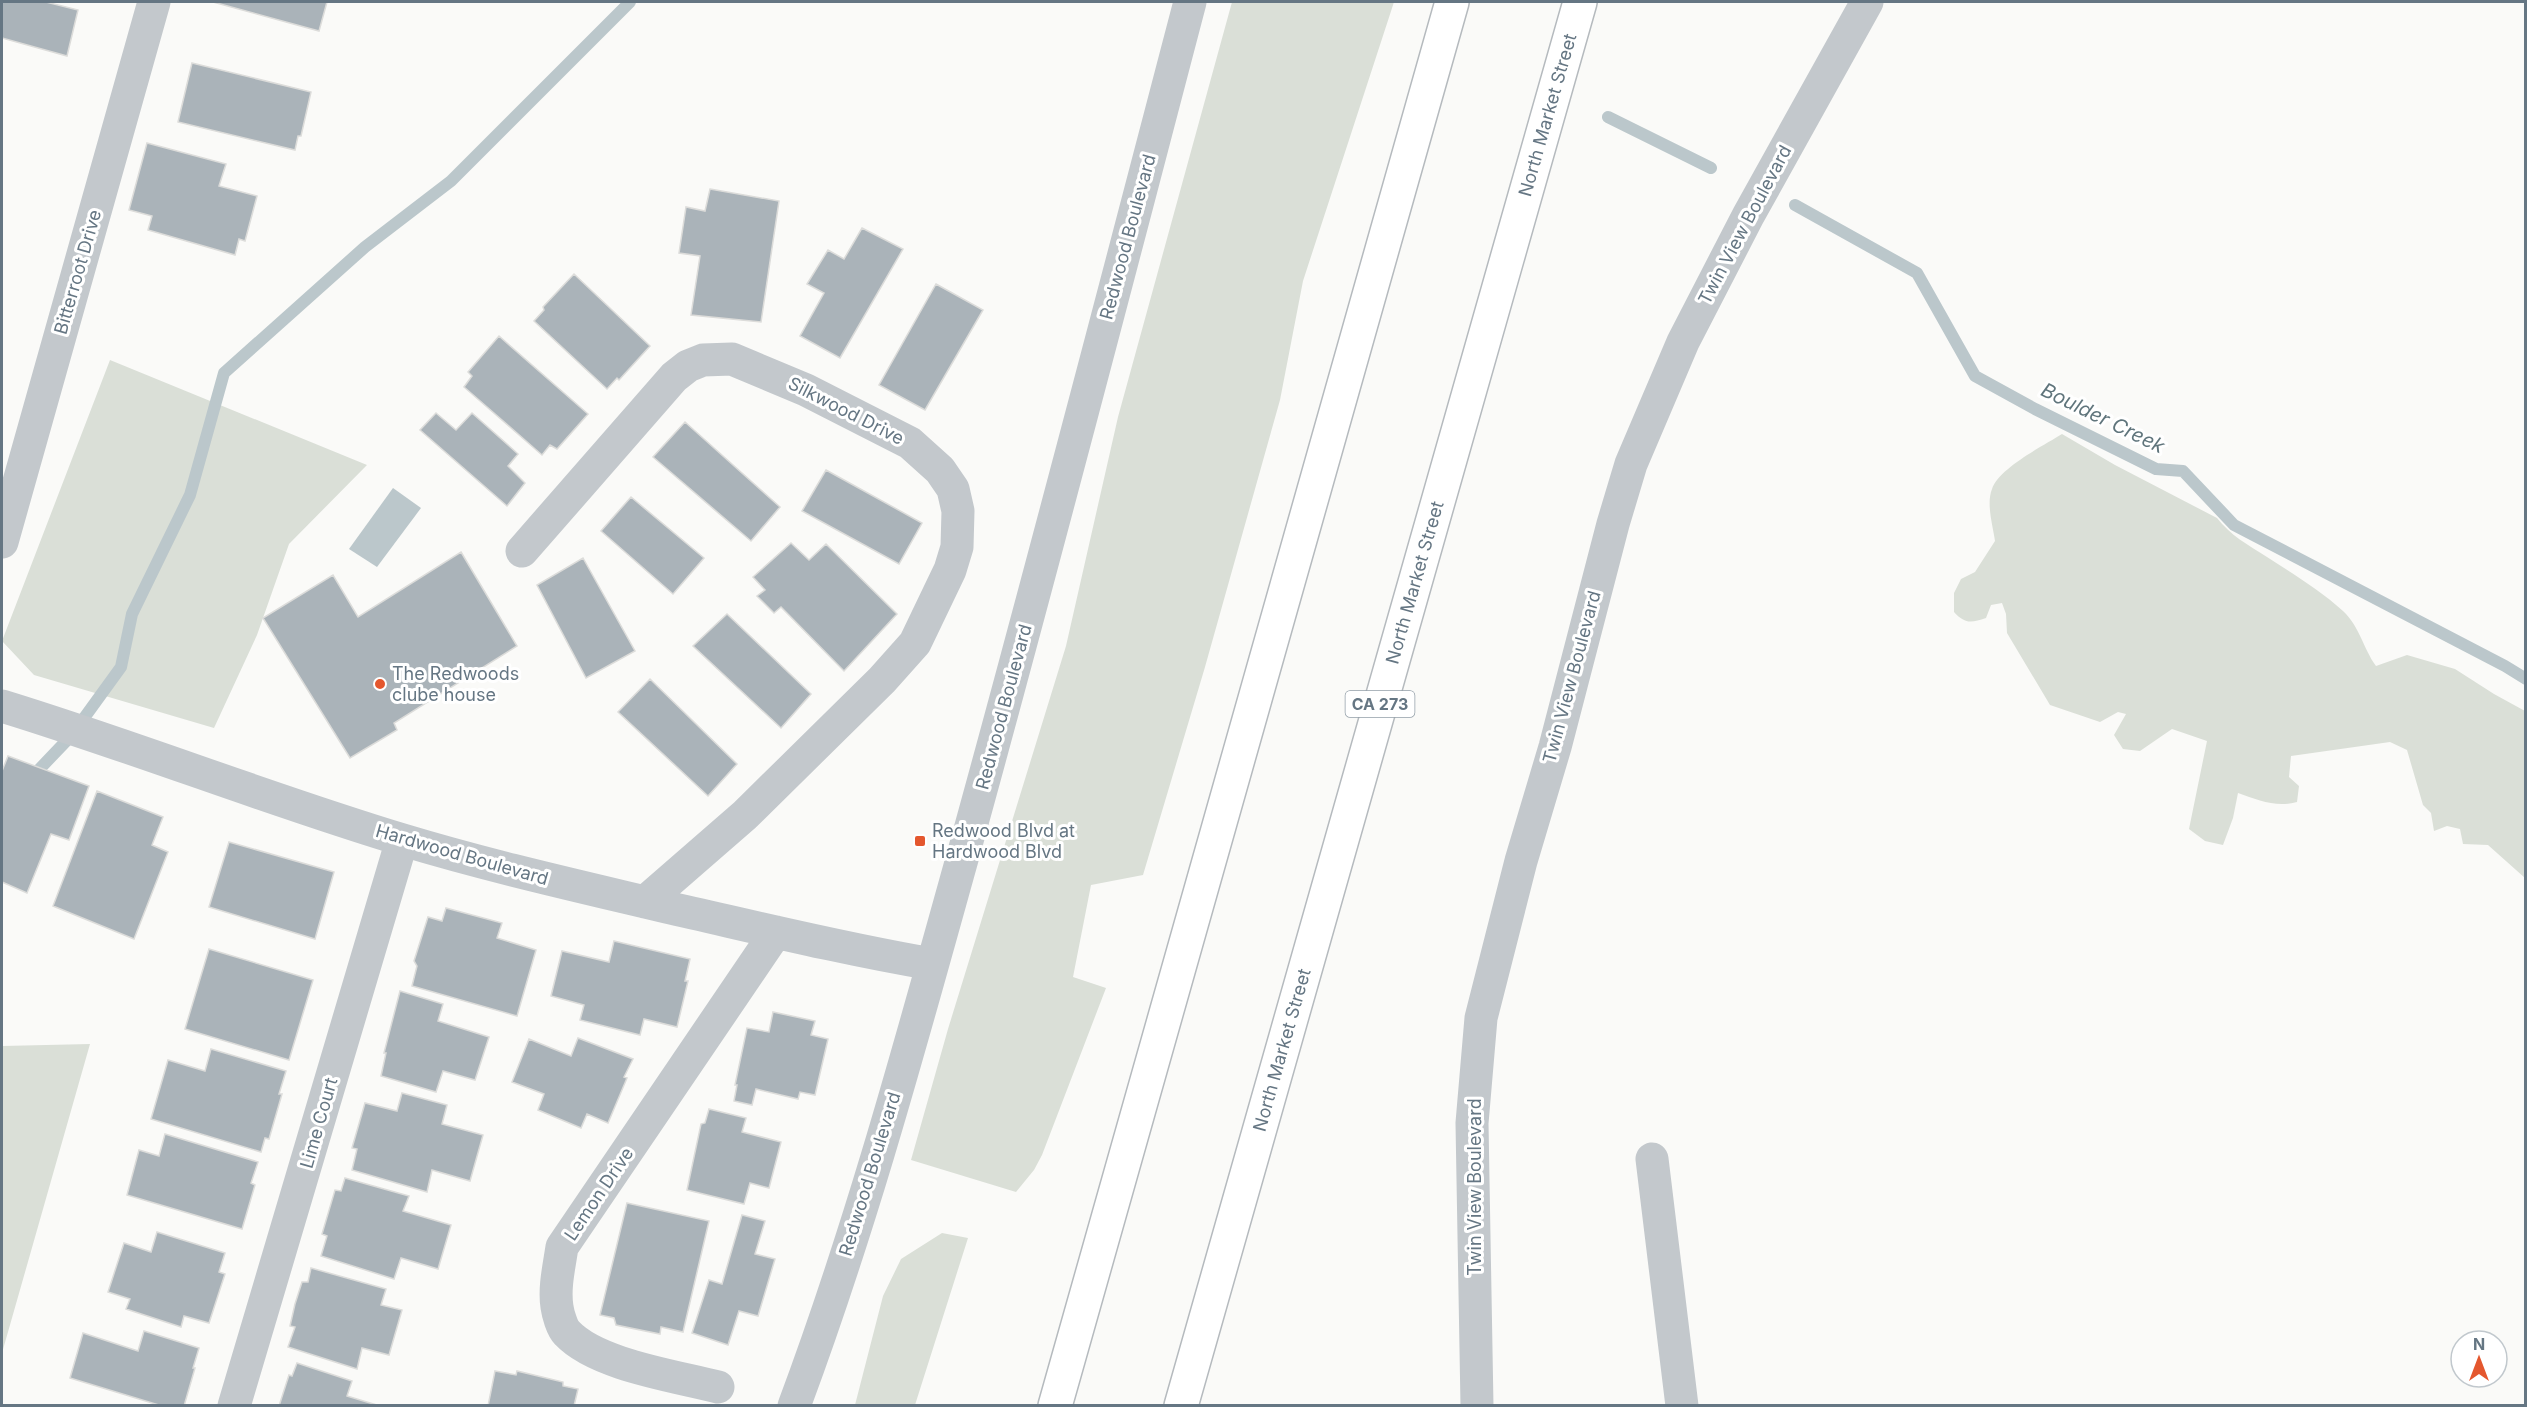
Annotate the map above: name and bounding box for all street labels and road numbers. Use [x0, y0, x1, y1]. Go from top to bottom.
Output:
street label: North Market Street [1514, 31, 1580, 199]
street label: Twin View Boulevard [1694, 142, 1795, 308]
street label: Redwood Boulevard [1095, 152, 1160, 322]
street label: Bitterroot Drive [50, 207, 105, 337]
street label: Silkwood Drive [785, 372, 908, 449]
street label: North Market Street [1381, 499, 1448, 666]
street label: Twin View Boulevard [1538, 588, 1605, 765]
street label: Redwood Boulevard [971, 622, 1036, 792]
road number: CA 273 [1346, 691, 1414, 717]
street label: Hardwood Boulevard [373, 820, 551, 889]
street label: North Market Street [1249, 966, 1315, 1134]
street label: Lime Court [296, 1075, 342, 1171]
street label: Redwood Boulevard [835, 1089, 904, 1258]
street label: Twin View Boulevard [1464, 1098, 1485, 1276]
street label: Lemon Drive [560, 1143, 637, 1244]

